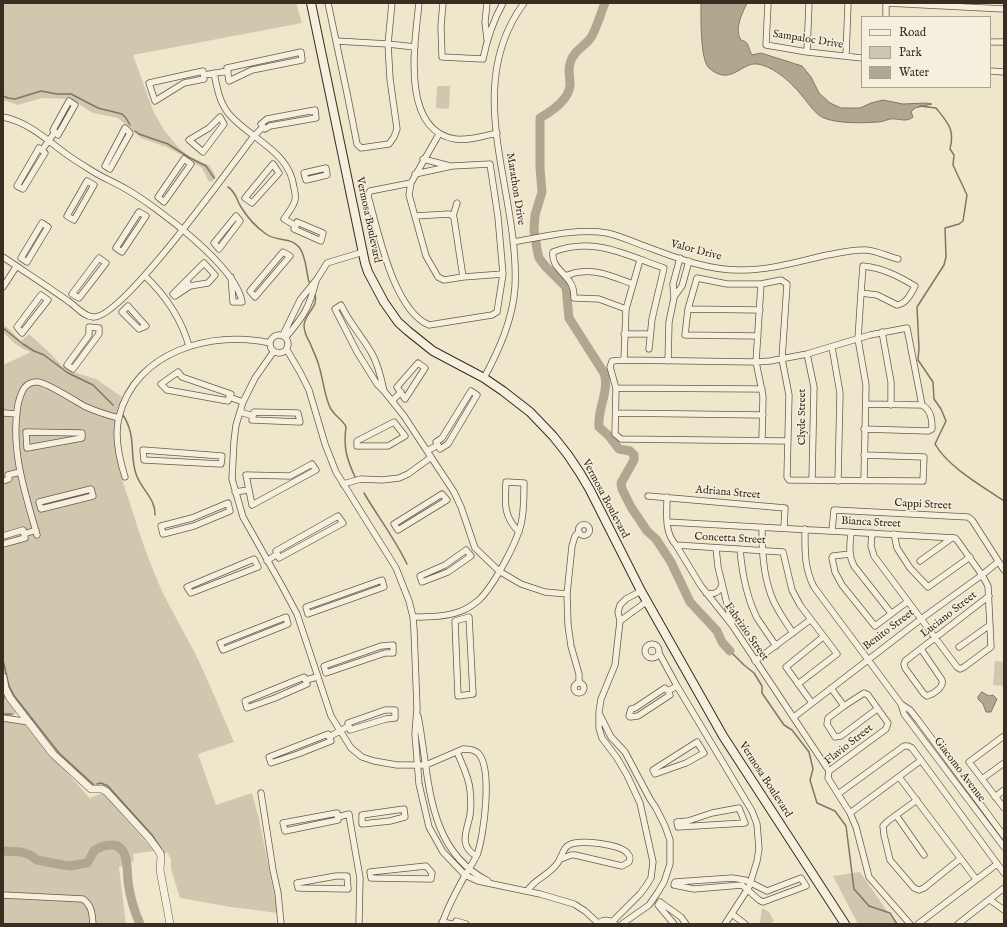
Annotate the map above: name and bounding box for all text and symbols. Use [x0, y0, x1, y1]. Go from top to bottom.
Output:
legend [861, 16, 991, 88]
text: Road [899, 25, 926, 40]
street label: Sampaloc Drive [772, 28, 844, 52]
text: Park [899, 45, 922, 60]
text: Water [899, 65, 929, 80]
street label: Marathon Drive [503, 152, 527, 226]
street label: Vermosa Boulevard [352, 176, 384, 264]
street label: Valor Drive [669, 238, 723, 264]
street label: Clyde Street [796, 389, 810, 445]
street label: Vermosa Boulevard [579, 457, 631, 541]
street label: Adriana Street [695, 484, 761, 502]
street label: Cappi Street [894, 497, 952, 513]
street label: Bianca Street [841, 515, 901, 531]
street label: Concetta Street [694, 531, 766, 547]
street label: Luciano Street [918, 589, 980, 641]
street label: Fabrizio Street [721, 600, 771, 664]
street label: Benito Street [861, 607, 917, 653]
street label: Flavio Street [822, 722, 876, 768]
street label: Giacomo Avenue [930, 735, 988, 805]
street label: Vermosa Boulevard [736, 740, 794, 820]

